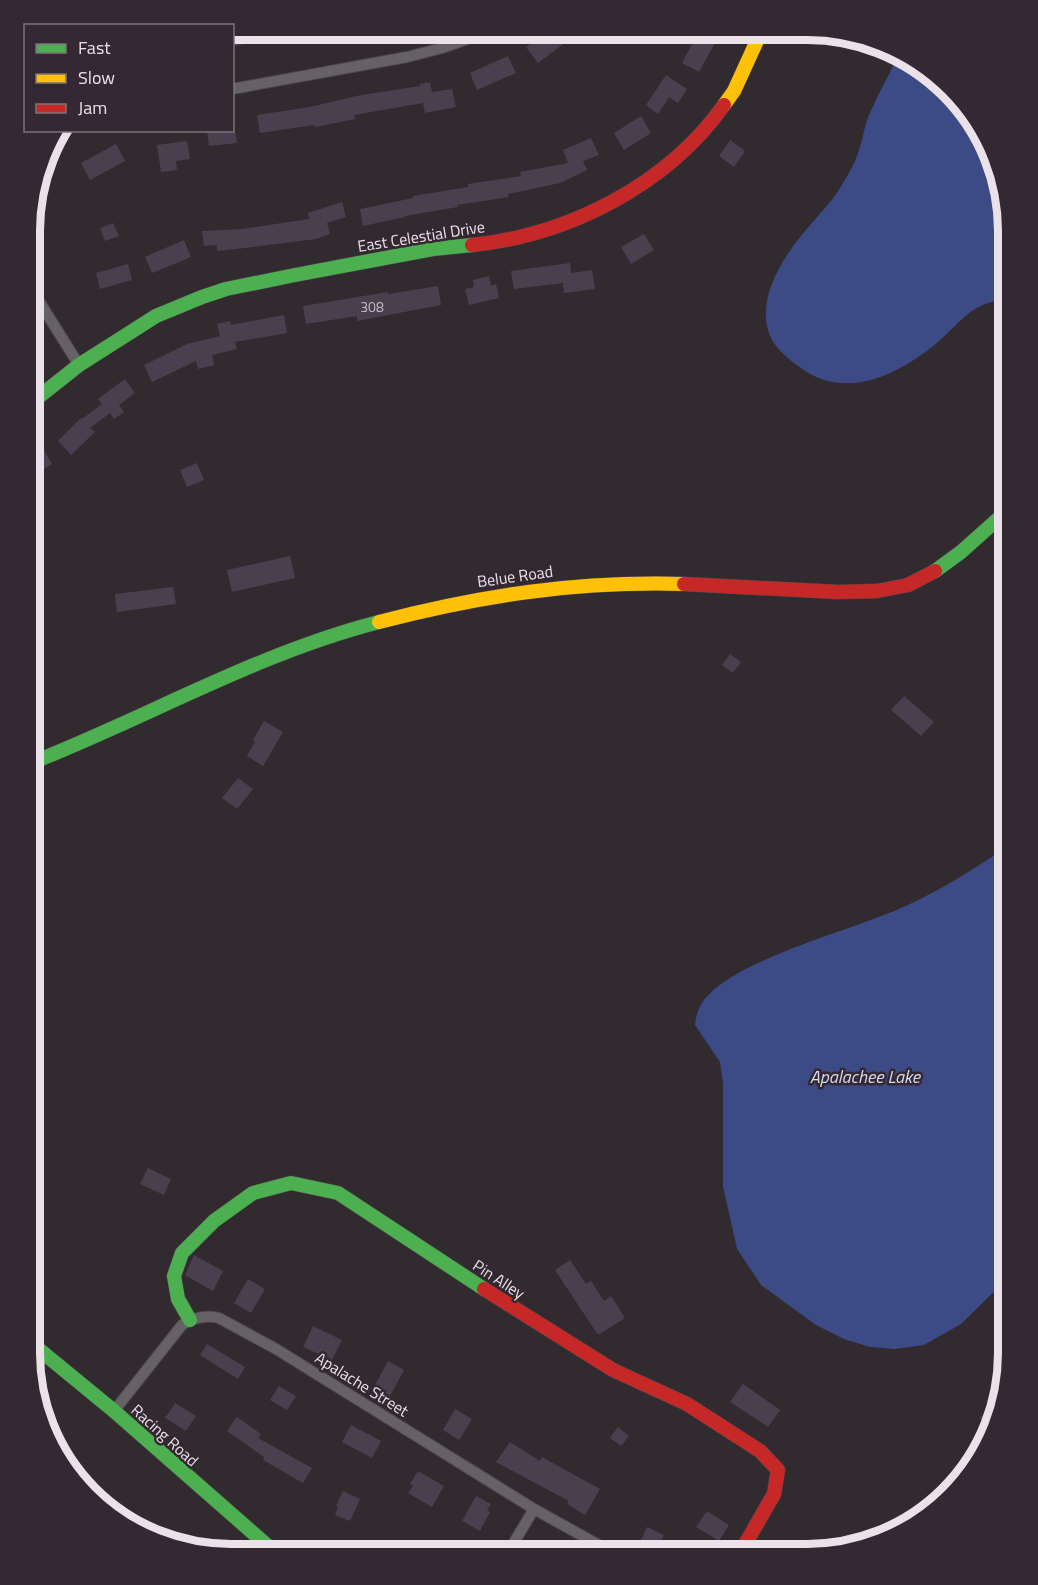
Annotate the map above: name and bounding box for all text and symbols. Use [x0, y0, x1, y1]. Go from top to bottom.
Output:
legend [24, 24, 234, 132]
text: Fast [78, 34, 111, 61]
text: Slow [78, 64, 115, 91]
text: Jam [78, 94, 107, 121]
street label: East Celestial Drive [356, 214, 486, 258]
house number: 308 [360, 296, 384, 317]
street label: Belue Road [476, 559, 554, 593]
water label: Apalachee Lake [810, 1063, 922, 1090]
street label: Pin Alley [468, 1253, 530, 1305]
street label: Apalache Street [311, 1346, 414, 1422]
street label: Racing Road [126, 1398, 204, 1472]

